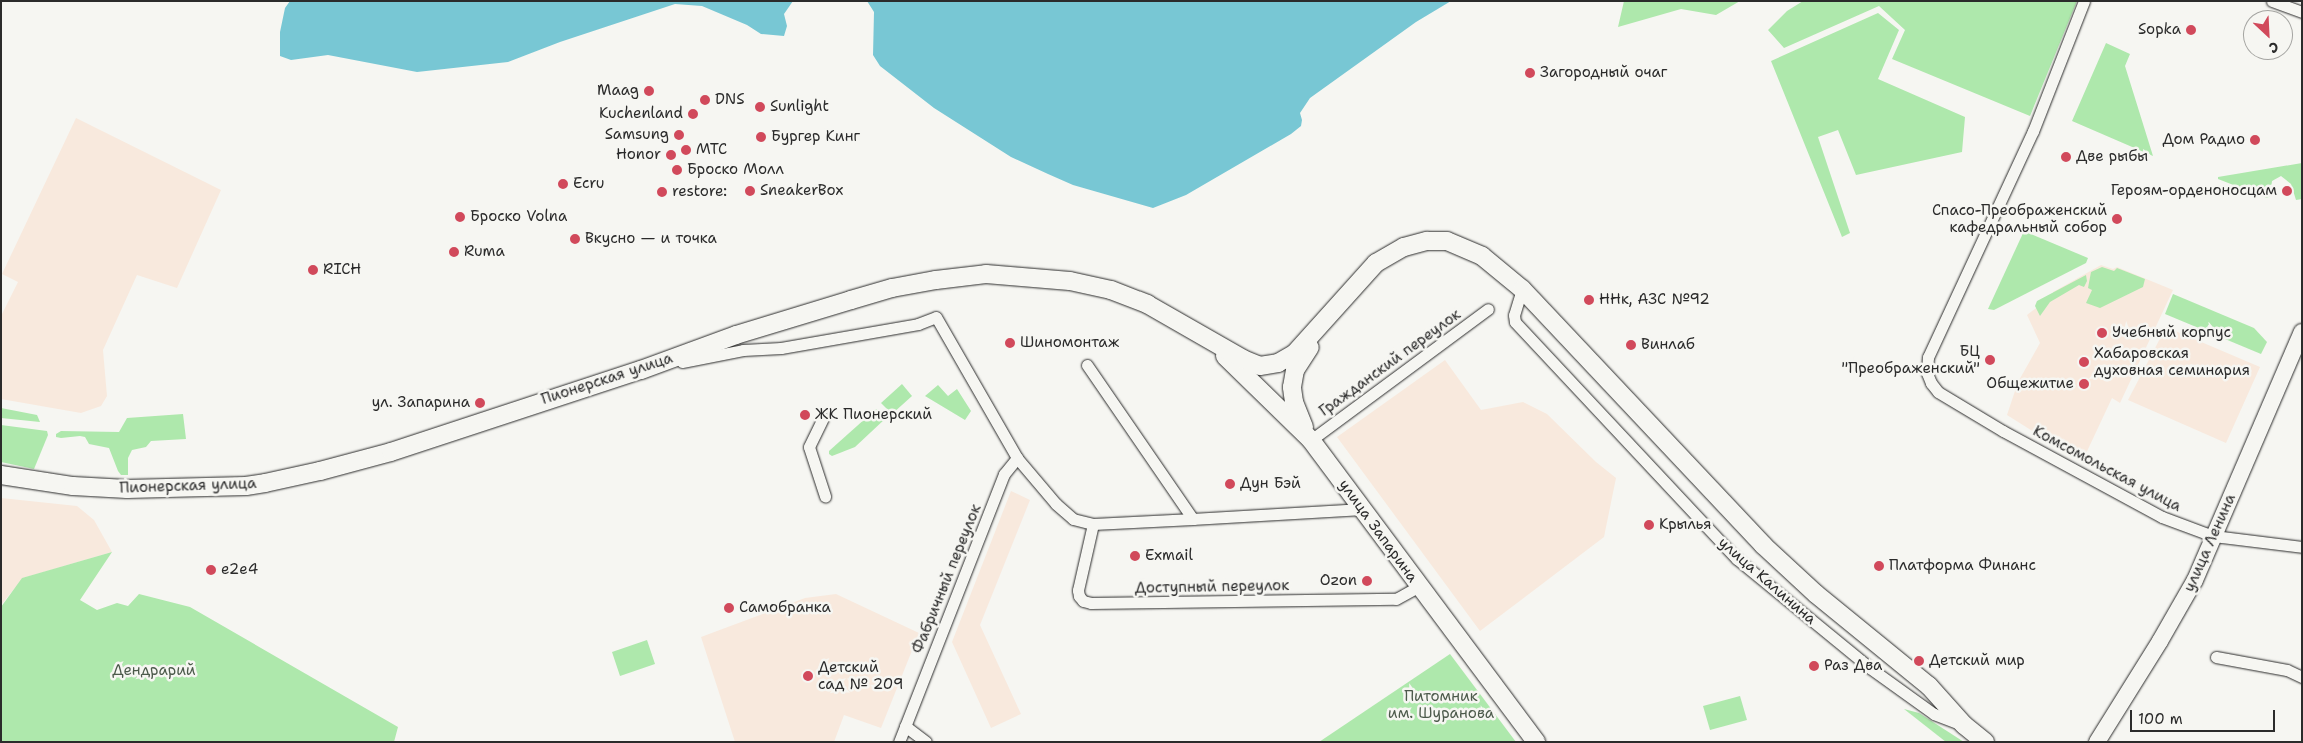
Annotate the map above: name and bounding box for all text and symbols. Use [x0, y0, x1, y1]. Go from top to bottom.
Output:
north arrow [2243, 10, 2293, 60]
place label: Sopka [2138, 21, 2181, 39]
marker: Sopka [2185, 24, 2197, 36]
text: С [2266, 38, 2282, 58]
place label: Загородный очаг [1540, 64, 1667, 82]
marker: Загородный очаг [1524, 67, 1536, 79]
place label: Maag [597, 82, 639, 100]
marker: Maag [643, 85, 655, 97]
place label: DNS [715, 91, 745, 109]
marker: DNS [699, 94, 711, 106]
place label: Sunlight [770, 98, 829, 116]
marker: Sunlight [754, 101, 766, 113]
place label: Kuchenland [599, 105, 683, 123]
marker: Kuchenland [687, 108, 699, 120]
place label: Samsung [605, 126, 669, 144]
place label: Бургер Кинг [771, 128, 860, 146]
marker: Samsung [673, 129, 685, 141]
marker: Бургер Кинг [755, 131, 767, 143]
place label: Дом Радио [2163, 131, 2245, 149]
marker: Дом Радио [2249, 134, 2261, 146]
place label: МТС [696, 141, 727, 159]
marker: МТС [680, 144, 692, 156]
place label: Honor [616, 146, 661, 164]
place label: Две рыбы [2076, 148, 2148, 166]
marker: Honor [665, 149, 677, 161]
marker: Две рыбы [2060, 151, 2072, 163]
place label: Броско Молл [687, 161, 784, 179]
marker: Броско Молл [671, 164, 683, 176]
place label: Ecru [573, 175, 605, 193]
marker: Ecru [557, 178, 569, 190]
place label: SneakerBox [760, 182, 843, 200]
place label: Героям-орденоносцам [2111, 182, 2277, 200]
place label: restore: [672, 183, 727, 201]
marker: SneakerBox [744, 185, 756, 197]
marker: Героям-орденоносцам [2281, 185, 2293, 197]
marker: restore: [656, 186, 668, 198]
place label: Спасо-Преображенский кафедральный собор [1932, 201, 2107, 236]
place label: Броско Volna [470, 208, 567, 226]
marker: Броско Volna [454, 211, 466, 223]
marker: Спасо-Преображенский кафедральный собор [2111, 213, 2123, 225]
place label: Вкусно — и точка [585, 230, 717, 248]
marker: Вкусно — и точка [569, 233, 581, 245]
place label: Ruma [464, 243, 505, 261]
marker: Ruma [448, 246, 460, 258]
place label: RICH [323, 261, 361, 279]
marker: RICH [307, 264, 319, 276]
place label: ННк, АЗС №92 [1599, 291, 1710, 309]
marker: ННк, АЗС №92 [1583, 294, 1595, 306]
street label: Гражданский переулок [1316, 306, 1464, 420]
place label: Учебный корпус [2112, 324, 2231, 342]
marker: Учебный корпус [2096, 327, 2108, 339]
place label: Шиномонтаж [1020, 334, 1119, 352]
place label: Винлаб [1641, 336, 1695, 354]
marker: Шиномонтаж [1004, 337, 1016, 349]
marker: Винлаб [1625, 339, 1637, 351]
place label: БЦ "Преображенский" [1841, 342, 1980, 377]
place label: Хабаровская духовная семинария [2094, 344, 2250, 379]
street label: Пионерская улица [539, 349, 675, 409]
marker: БЦ "Преображенский" [1984, 354, 1996, 366]
marker: Хабаровская духовная семинария [2078, 356, 2090, 368]
place label: Общежитие [1986, 375, 2074, 393]
marker: Общежитие [2078, 378, 2090, 390]
place label: ул. Запарина [372, 394, 470, 412]
marker: ул. Запарина [474, 397, 486, 409]
place label: ЖК Пионерский [815, 406, 932, 424]
marker: ЖК Пионерский [799, 409, 811, 421]
street label: Комсомольская улица [2030, 422, 2184, 516]
street label: Пионерская улица [119, 475, 257, 497]
place label: Дун Бэй [1240, 475, 1301, 493]
street label: улица Запарина [1335, 476, 1421, 586]
marker: Дун Бэй [1224, 478, 1236, 490]
street label: улица Ленина [2180, 491, 2240, 595]
street label: Фабричный переулок [909, 502, 985, 656]
place label: Крылья [1659, 516, 1712, 534]
marker: Крылья [1643, 519, 1655, 531]
street label: улица Калинина [1714, 534, 1820, 628]
place label: Exmail [1145, 547, 1193, 565]
marker: Exmail [1129, 550, 1141, 562]
place label: Платформа Финанс [1889, 557, 2036, 575]
marker: Платформа Финанс [1873, 560, 1885, 572]
place label: е2е4 [221, 561, 258, 579]
marker: е2е4 [205, 564, 217, 576]
place label: Ozon [1320, 572, 1357, 590]
marker: Ozon [1361, 575, 1373, 587]
street label: Доступный переулок [1135, 577, 1289, 597]
place label: Самобранка [739, 599, 831, 617]
marker: Самобранка [723, 602, 735, 614]
place label: Детский мир [1929, 652, 2025, 670]
marker: Детский мир [1913, 655, 1925, 667]
place label: Раз Два [1824, 657, 1882, 675]
place label: Детский сад № 209 [818, 658, 903, 693]
marker: Раз Два [1808, 660, 1820, 672]
park label: Дендрарий [112, 662, 196, 680]
marker: Детский сад № 209 [802, 670, 814, 682]
park label: Питомник им. Шуранова [1388, 687, 1494, 722]
scale bar [2133, 700, 2278, 732]
text: 100 m [2138, 709, 2183, 729]

